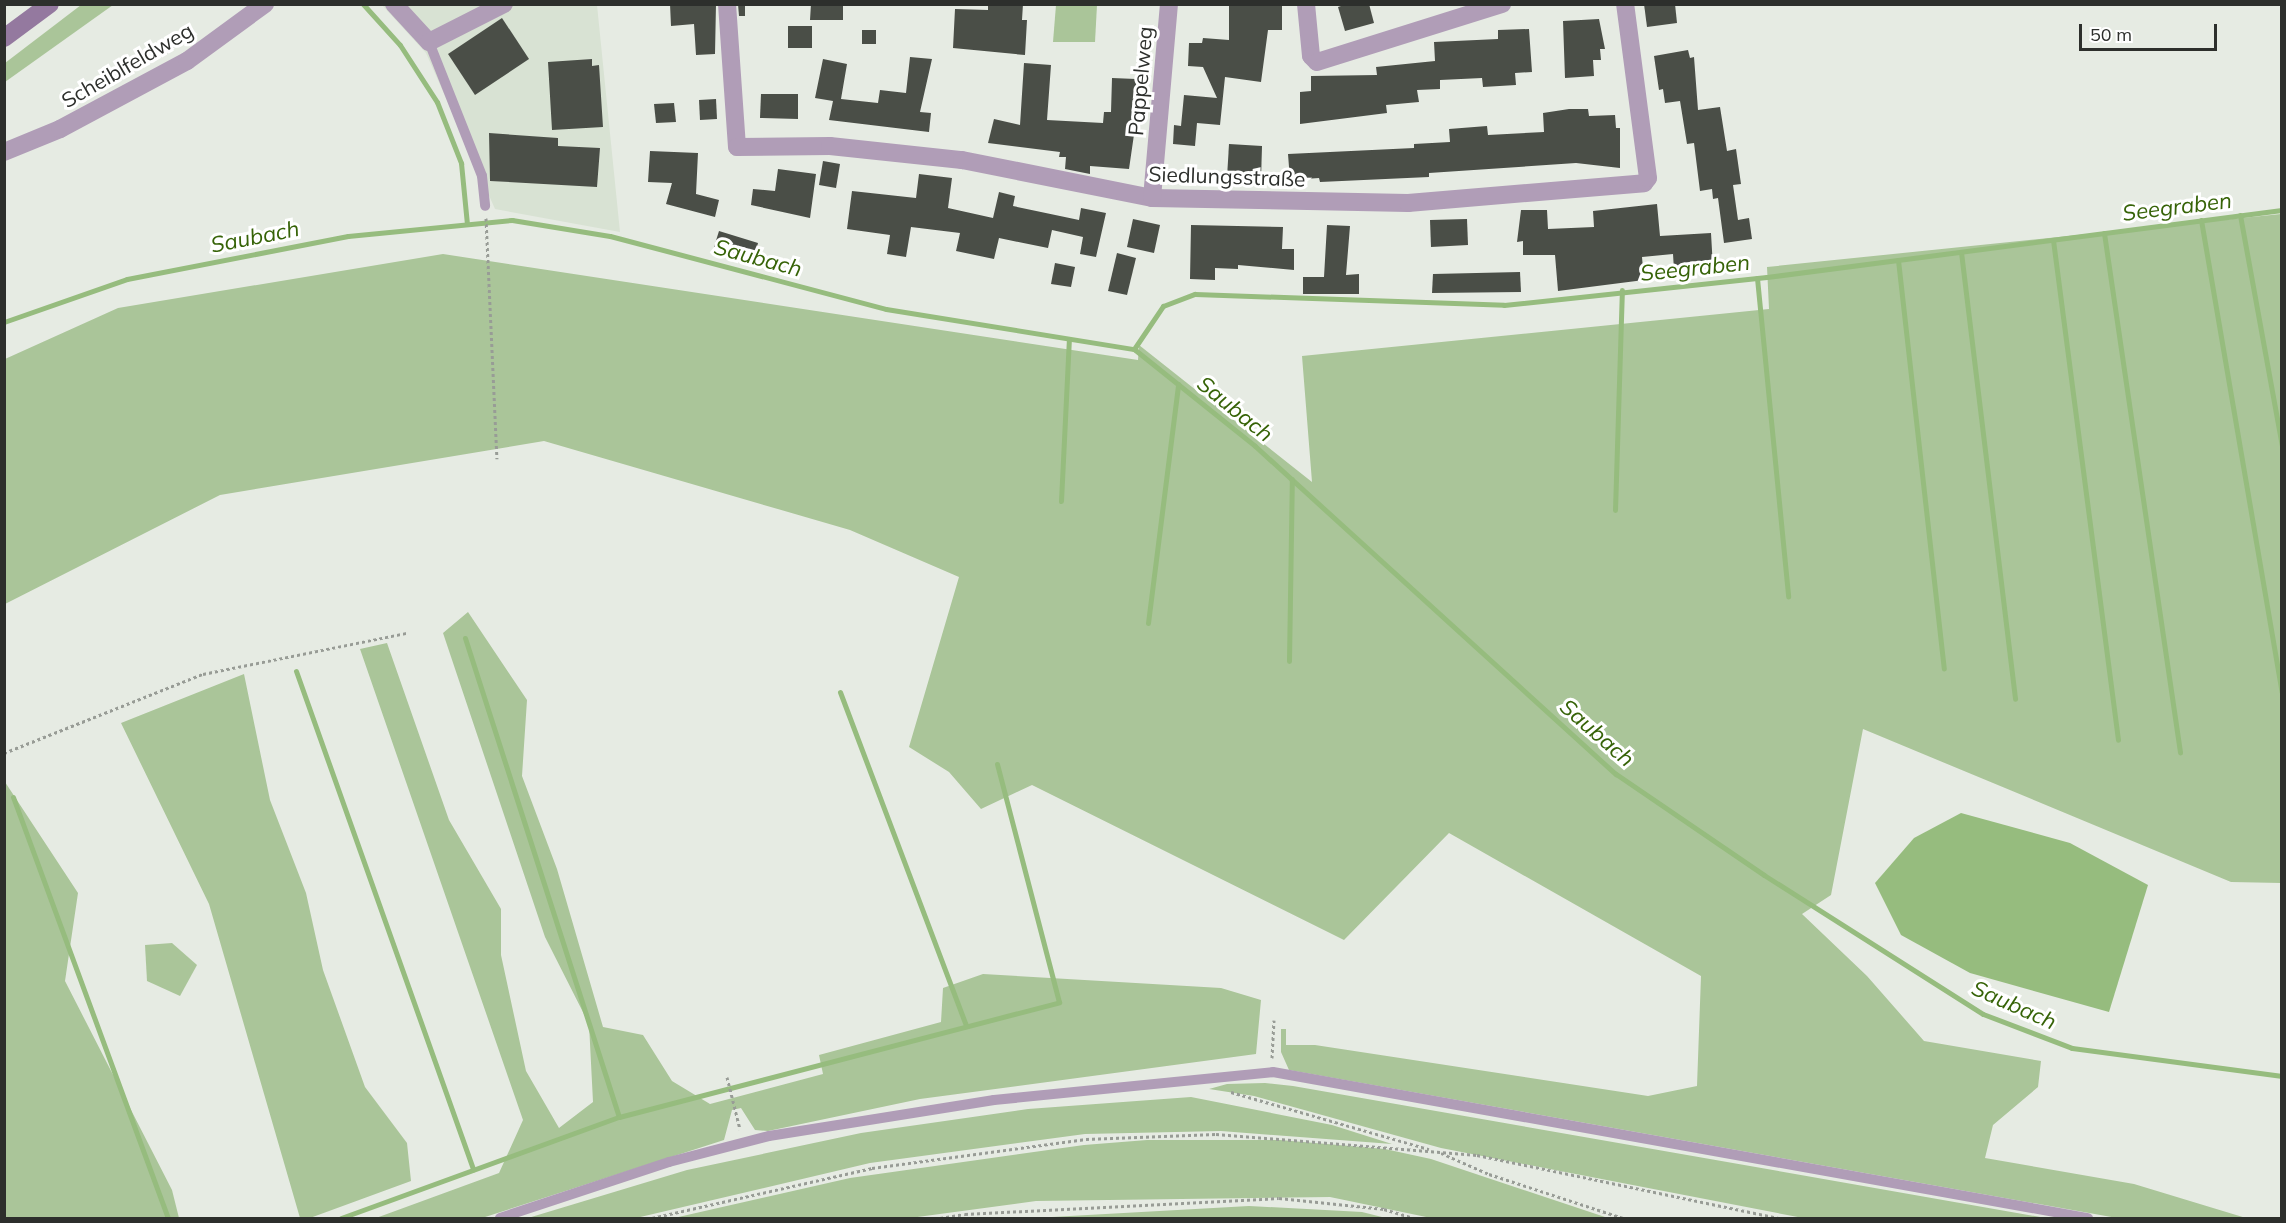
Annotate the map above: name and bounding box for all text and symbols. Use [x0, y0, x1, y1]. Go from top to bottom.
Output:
scale bar [2082, 12, 2220, 50]
street label: Scheiblfeldweg [57, 17, 197, 113]
text: 50 m [2090, 23, 2132, 46]
street label: Pappelweg [1123, 25, 1157, 137]
street label: Siedlungsstraße [1148, 161, 1306, 191]
water label: Seegraben [2121, 187, 2233, 227]
water label: Saubach [208, 215, 302, 259]
water label: Saubach [711, 234, 805, 282]
water label: Seegraben [1639, 249, 1751, 287]
water label: Saubach [1192, 370, 1278, 448]
water label: Saubach [1554, 694, 1640, 772]
water label: Saubach [1968, 975, 2060, 1035]

